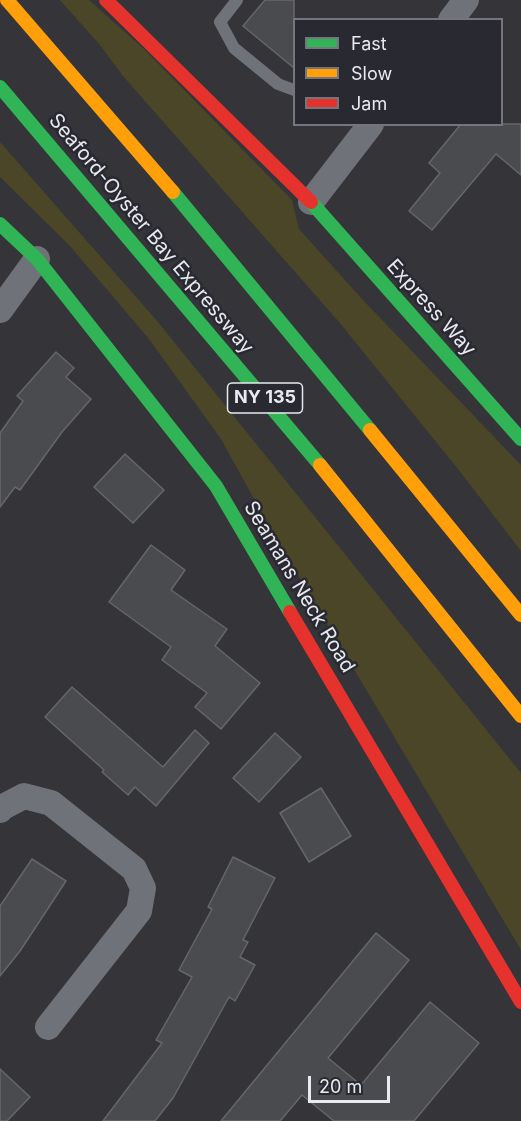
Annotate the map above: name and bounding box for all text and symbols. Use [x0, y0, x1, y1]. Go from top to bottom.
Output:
legend [293, 18, 503, 126]
text: Fast [351, 33, 387, 54]
text: Slow [351, 63, 392, 84]
text: Jam [351, 93, 387, 114]
street label: Seaford-Oyster Bay Expressway [43, 109, 259, 359]
street label: Express Way [381, 255, 481, 361]
road number: NY 135 [228, 383, 302, 413]
street label: Seamans Neck Road [238, 497, 360, 677]
scale bar [311, 1064, 394, 1102]
text: 20 m [319, 1076, 362, 1097]

